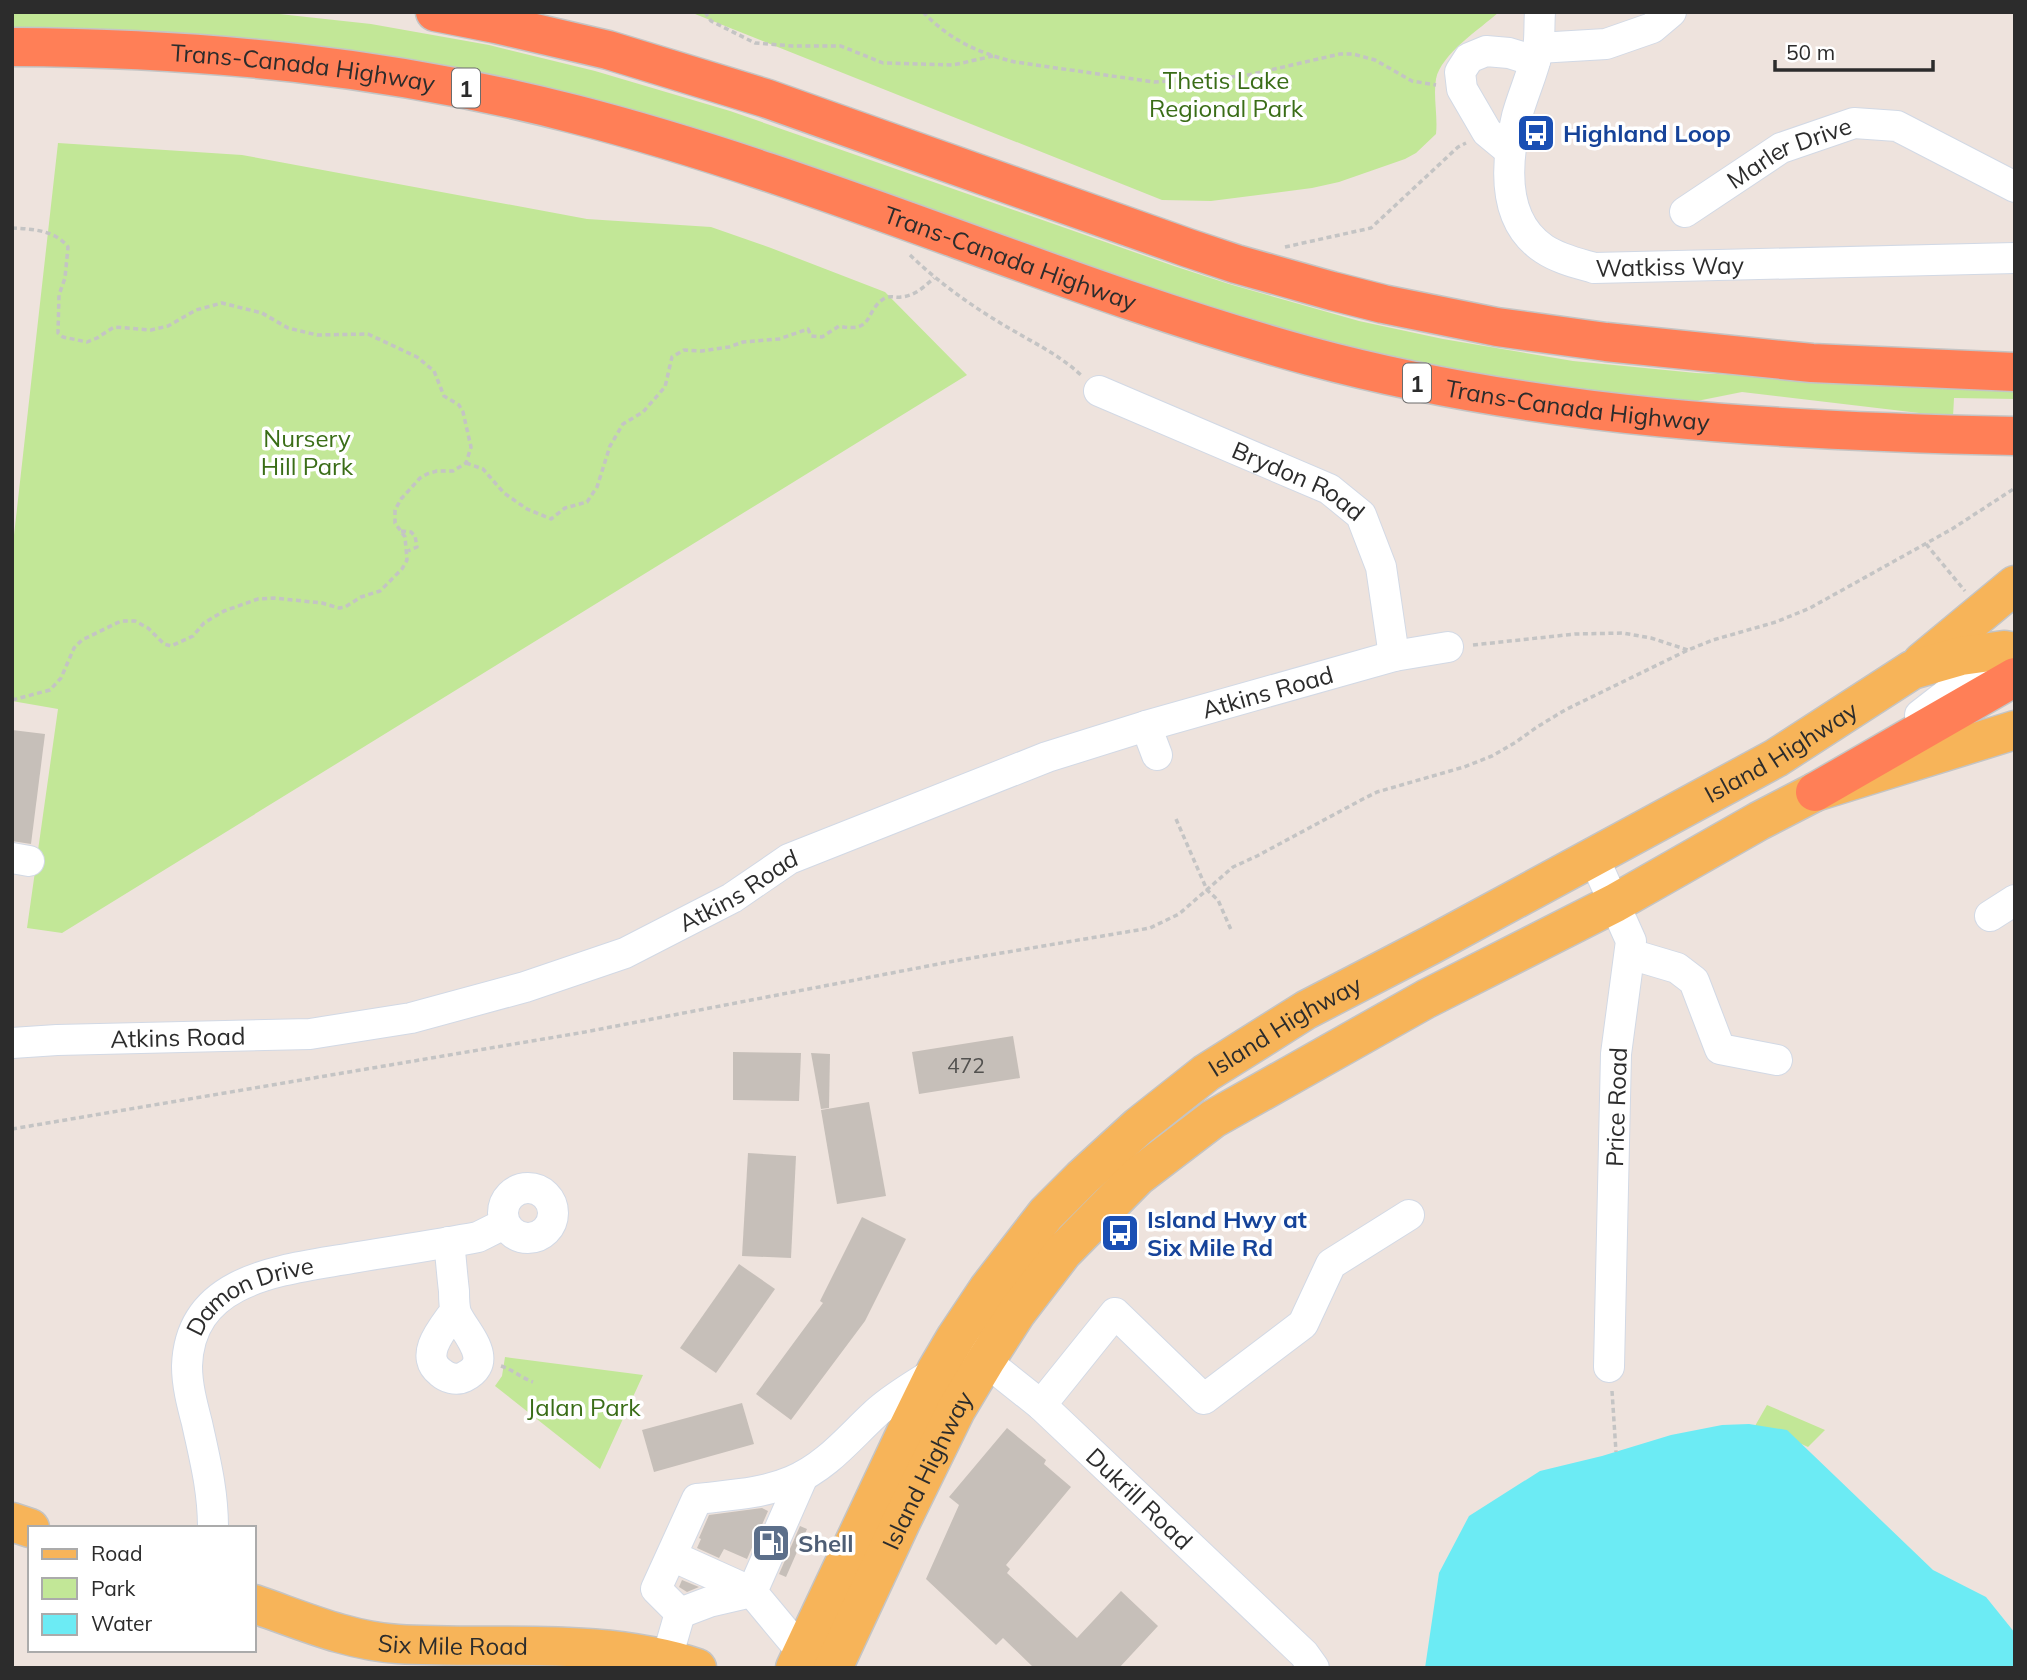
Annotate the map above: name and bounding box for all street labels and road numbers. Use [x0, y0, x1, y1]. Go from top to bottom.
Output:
street label: Trans-Canada Highway [170, 37, 438, 98]
road number: 1 [452, 68, 480, 108]
street label: Marler Drive [1721, 110, 1855, 195]
street label: Trans-Canada Highway [880, 199, 1141, 317]
street label: Watkiss Way [1595, 249, 1745, 283]
road number: 1 [1403, 364, 1431, 402]
street label: Trans-Canada Highway [1443, 373, 1711, 437]
street label: Brydon Road [1228, 434, 1371, 527]
street label: Atkins Road [1198, 659, 1337, 724]
street label: Island Highway [1699, 694, 1863, 809]
street label: Atkins Road [674, 842, 802, 938]
street label: Island Highway [1202, 969, 1367, 1083]
street label: Atkins Road [110, 1021, 246, 1054]
street label: Price Road [1599, 1047, 1633, 1167]
street label: Damon Drive [179, 1250, 316, 1340]
street label: Island Highway [875, 1385, 979, 1554]
street label: Dukrill Road [1080, 1441, 1199, 1556]
street label: Six Mile Road [376, 1627, 528, 1661]

